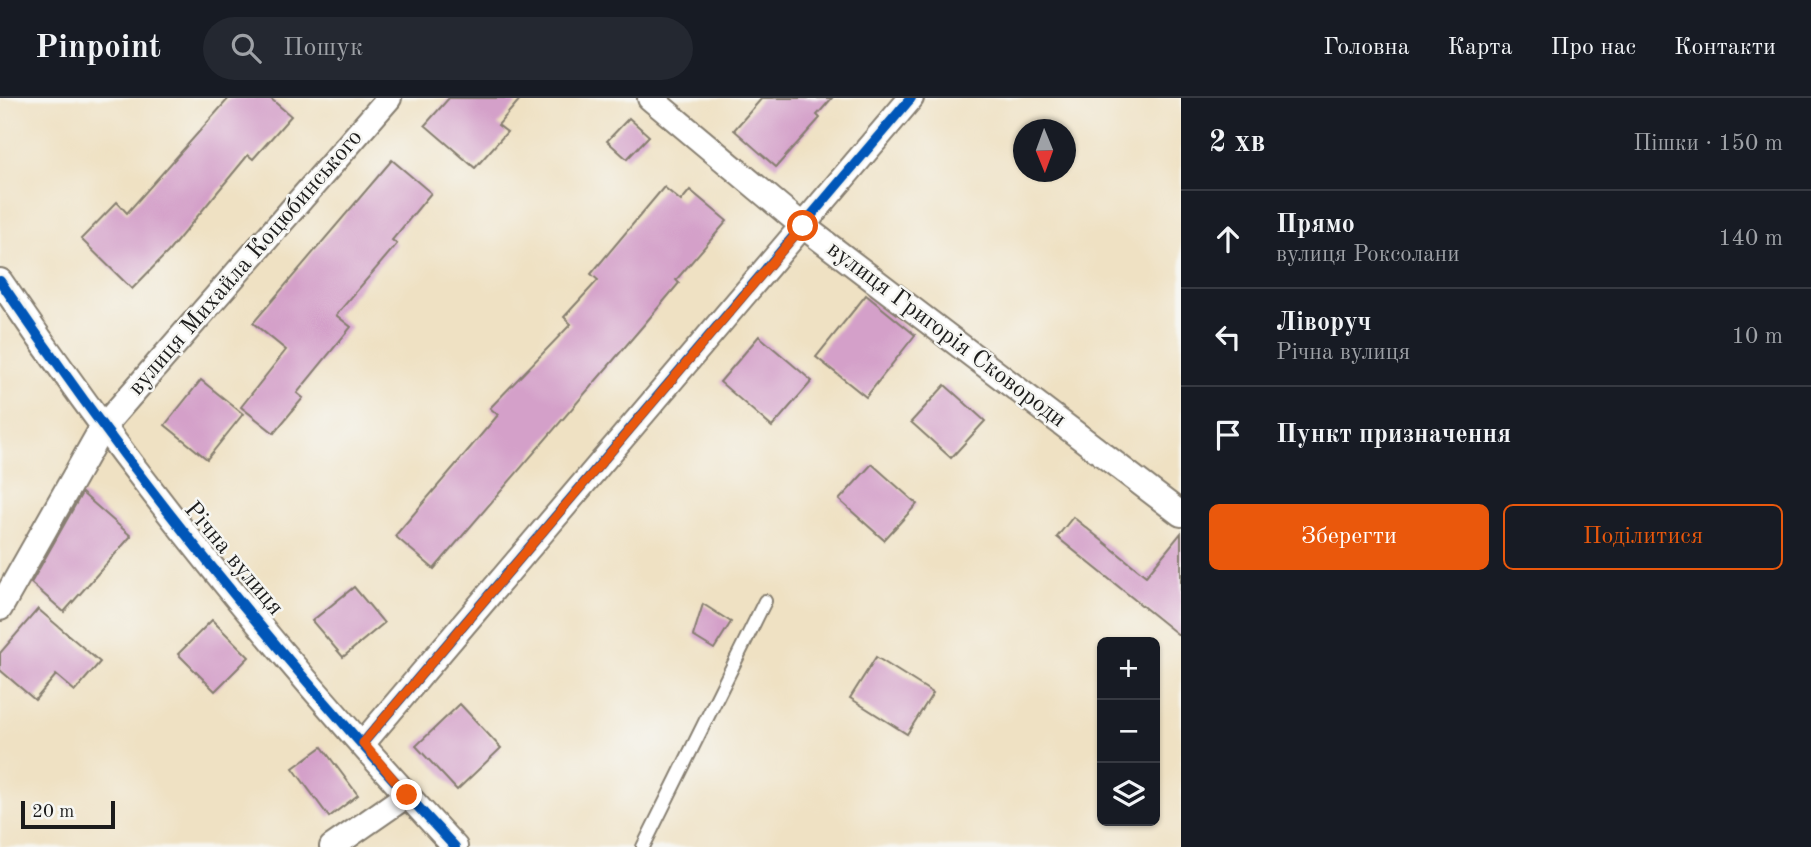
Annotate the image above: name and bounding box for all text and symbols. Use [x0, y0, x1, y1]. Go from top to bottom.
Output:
search box [203, 17, 693, 80]
icon: search [227, 29, 265, 67]
text: Pinpoint [35, 32, 161, 65]
text: Пошук [283, 35, 363, 61]
text: Головна [1323, 36, 1410, 60]
text: Карта [1448, 36, 1513, 60]
text: Про нас [1551, 36, 1636, 60]
text: Контакти [1674, 36, 1776, 60]
north arrow [1013, 119, 1076, 182]
street label: вулиця Михайла Коцюбинського [124, 126, 368, 400]
text: 2 хв [1209, 128, 1265, 158]
text: Пішки · 150 m [1633, 132, 1783, 155]
route start [787, 210, 818, 241]
text: Прямо [1276, 212, 1355, 238]
icon: ahead [1209, 220, 1247, 258]
text: 140 m [1718, 227, 1783, 250]
street label: вулиця Григорія Сковороди [822, 237, 1070, 433]
text: вулиця Роксолани [1276, 243, 1460, 266]
text: Ліворуч [1276, 310, 1371, 336]
icon: left [1209, 318, 1247, 356]
text: 10 m [1732, 325, 1783, 348]
text: Річна вулиця [1276, 341, 1410, 364]
icon: arrive [1209, 416, 1247, 454]
text: Пункт призначення [1276, 422, 1511, 448]
street label: Річна вулиця [179, 498, 287, 620]
button: Зберегти [1209, 504, 1489, 570]
button: Поділитися [1503, 504, 1783, 570]
map controls [1097, 637, 1160, 826]
button: + [1097, 637, 1160, 700]
button: − [1097, 700, 1160, 763]
button: layers [1097, 763, 1160, 826]
route end [391, 779, 422, 810]
scale bar [21, 798, 116, 830]
text: 20 m [32, 803, 74, 822]

